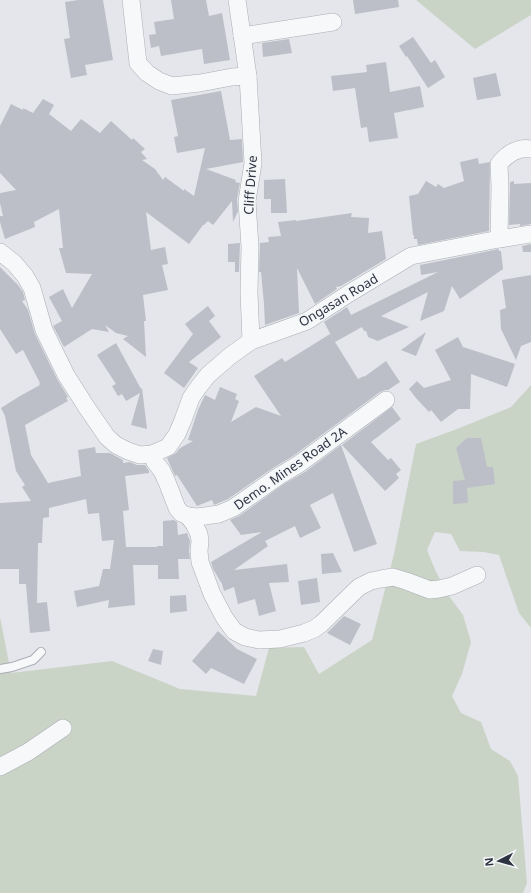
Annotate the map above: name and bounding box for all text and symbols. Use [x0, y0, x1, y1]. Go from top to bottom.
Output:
street label: Cliff Drive [239, 155, 261, 215]
street label: Ongasan Road [295, 269, 381, 331]
street label: Demo. Mines Road 2A [230, 422, 351, 514]
north arrow [479, 841, 519, 881]
text: N [481, 857, 496, 867]

